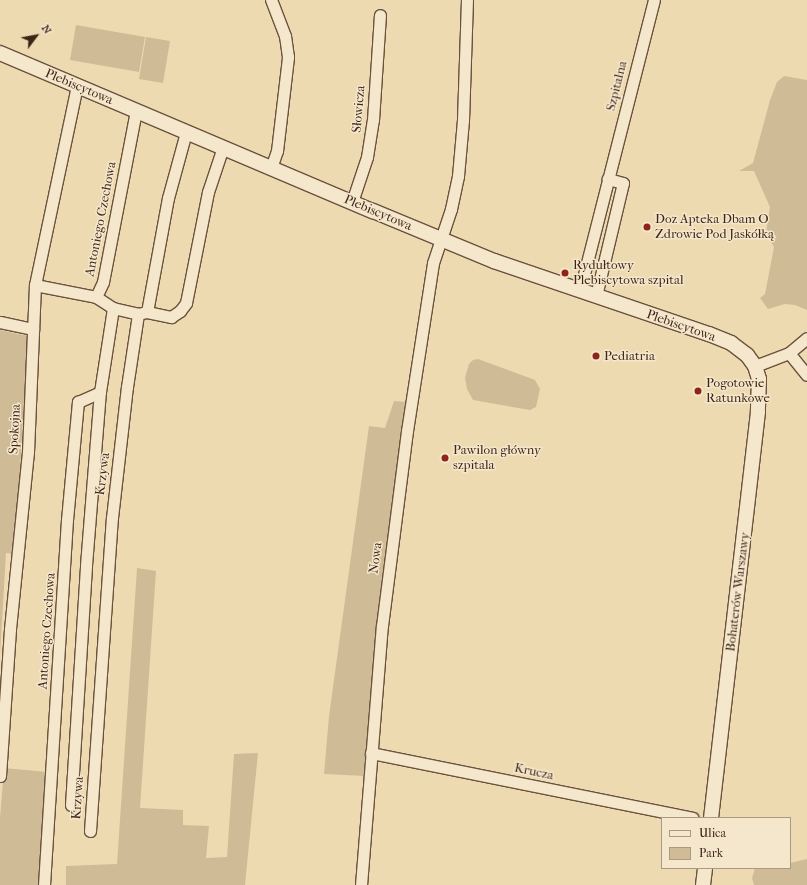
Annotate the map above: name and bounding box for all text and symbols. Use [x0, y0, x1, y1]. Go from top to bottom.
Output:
north arrow [16, 16, 56, 56]
text: N [39, 22, 54, 36]
street label: Szpitalna [603, 59, 631, 113]
street label: Plebiscytowa [43, 66, 115, 108]
street label: Słowicza [349, 85, 369, 133]
street label: Antoniego Czechowa [82, 160, 120, 278]
street label: Plebiscytowa [342, 192, 414, 234]
place label: Doz Apteka Dbam O Zdrowie Pod Jaskółką [655, 212, 774, 243]
marker: Doz Apteka Dbam O Zdrowie Pod Jaskółką [642, 222, 652, 232]
place label: Rydułtowy Plebiscytowa szpital [573, 258, 684, 289]
marker: Rydułtowy Plebiscytowa szpital [560, 268, 570, 278]
street label: Plebiscytowa [644, 307, 718, 345]
place label: Pediatria [604, 348, 655, 364]
marker: Pediatria [591, 351, 601, 361]
place label: Pogotowie Ratunkowe [706, 376, 770, 407]
marker: Pogotowie Ratunkowe [693, 386, 703, 396]
street label: Spokojna [6, 404, 24, 454]
place label: Pawilon główny szpitala [453, 443, 541, 474]
street label: Krzywa [93, 452, 113, 496]
marker: Pawilon główny szpitala [440, 453, 450, 463]
street label: Bohaterów Warszawy [723, 532, 753, 652]
street label: Nowa [366, 541, 386, 575]
street label: Antoniego Czechowa [35, 572, 59, 690]
street label: Krucza [513, 760, 555, 784]
street label: Krzywa [69, 776, 87, 820]
legend [661, 817, 791, 869]
text: Ulica [699, 826, 726, 840]
text: Park [699, 846, 723, 860]

